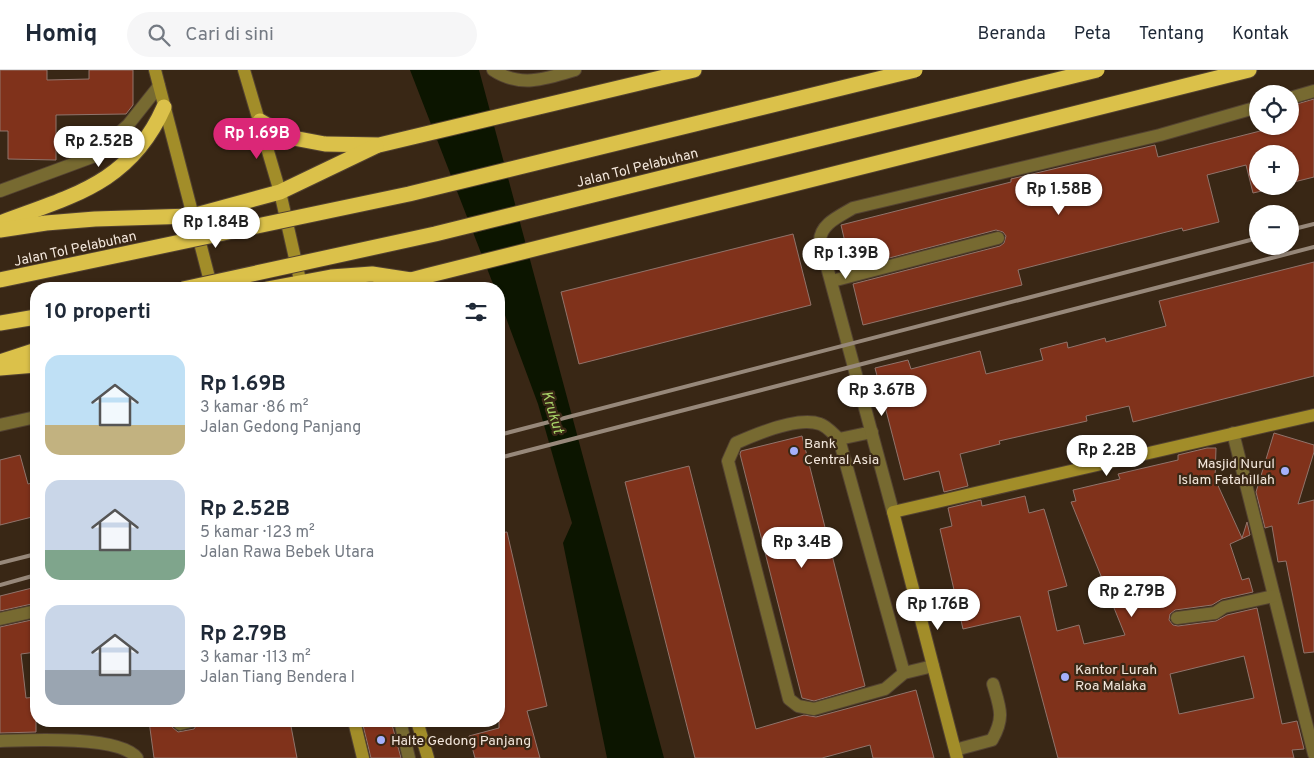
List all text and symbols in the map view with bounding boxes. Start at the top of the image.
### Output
search box [127,12,477,57]
text: Homiq [25,20,97,50]
icon: search [145,21,173,49]
text: Cari di sini [185,23,274,47]
text: Beranda [977,23,1046,46]
text: Peta [1074,23,1111,46]
text: Tentang [1139,23,1204,46]
text: Kontak [1232,23,1289,46]
map controls [1249,85,1299,255]
button: locate [1249,85,1299,135]
pin: Rp 1.69B [205,118,309,160]
text: Rp 1.69B [224,124,290,144]
pin: Rp 2.52B [47,126,151,168]
text: Rp 2.52B [65,132,133,152]
street label: Jalan Tol Pelabuhan [575,145,700,192]
button: + [1249,145,1299,195]
pin: Rp 1.58B [1007,174,1111,216]
text: Rp 1.58B [1026,180,1092,200]
button: − [1249,205,1299,255]
pin: Rp 1.84B [164,206,268,249]
text: Rp 1.84B [183,213,249,233]
street label: Jalan Tol Pelabuhan [12,228,138,271]
pin: Rp 1.39B [794,238,898,280]
text: Rp 1.39B [813,244,879,264]
icon: filters [462,298,490,326]
text: 10 properti [45,299,151,326]
text: Rp 1.69B [200,371,286,398]
pin: Rp 3.67B [830,374,934,417]
icon: home [85,375,145,435]
text: Rp 3.67B [849,381,915,401]
water label: Krukut [536,389,567,437]
text: 3 kamar · 86 m² [200,398,309,418]
text: Jalan Gedong Panjang [200,418,361,438]
pin: Rp 2.2B [1061,434,1153,477]
place label: Bank Central Asia [804,436,879,469]
text: Rp 2.2B [1078,441,1136,461]
marker: Bank Central Asia [788,445,800,457]
place label: Masjid Nurul Islam Fatahillah [1178,456,1275,489]
marker: Masjid Nurul Islam Fatahillah [1279,465,1291,477]
text: Rp 2.52B [200,496,290,523]
icon: home [85,500,145,560]
text: 5 kamar · 123 m² [200,523,315,543]
pin: Rp 3.4B [756,526,848,569]
text: Rp 3.4B [773,533,831,553]
text: Jalan Rawa Bebek Utara [200,543,374,563]
pin: Rp 2.79B [1080,576,1184,618]
text: Rp 2.79B [1099,582,1165,602]
pin: Rp 1.76B [886,588,990,631]
text: Rp 1.76B [907,595,969,615]
text: Rp 2.79B [200,621,287,648]
icon: home [85,625,145,685]
text: 3 kamar · 113 m² [200,648,311,668]
place label: Kantor Lurah Roa Malaka [1075,662,1157,695]
text: Jalan Tiang Bendera I [200,668,355,688]
marker: Kantor Lurah Roa Malaka [1059,671,1071,683]
place label: Halte Gedong Panjang [391,733,531,750]
marker: Halte Gedong Panjang [375,734,387,746]

